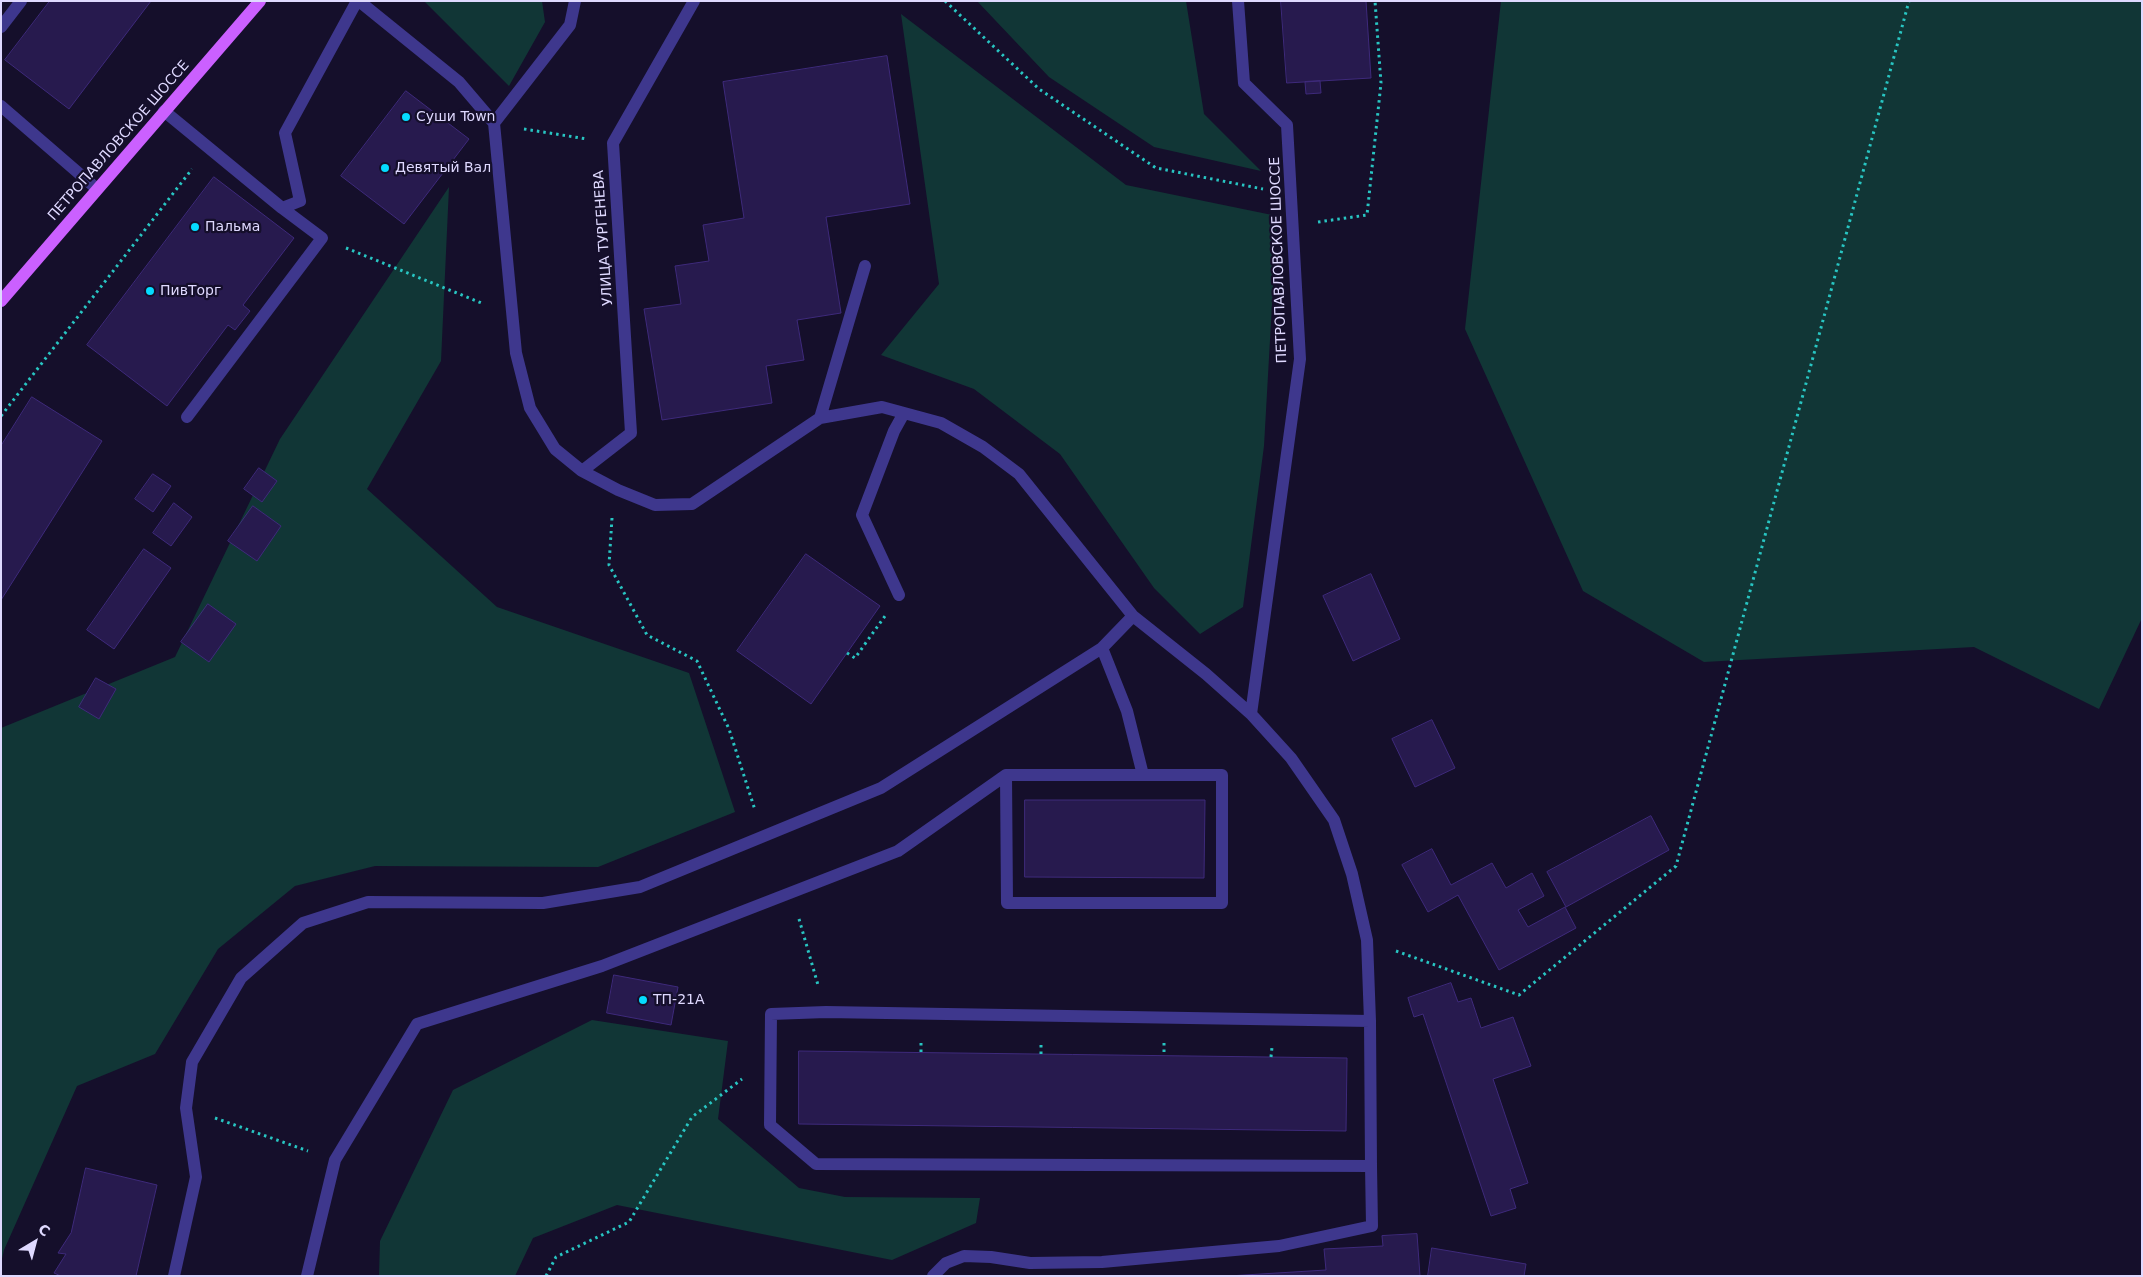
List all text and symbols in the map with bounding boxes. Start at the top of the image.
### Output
street label: ПЕТРОПАВЛОВСКОЕ ШОССЕ [45,58,193,224]
place label: Суши Town [416,109,495,125]
marker: Суши Town [400,111,412,123]
street label: ПЕТРОПАВЛОВСКОЕ ШОССЕ [1267,156,1291,364]
place label: Девятый Вал [395,160,491,176]
marker: Девятый Вал [379,162,391,174]
street label: УЛИЦА ТУРГЕНЕВА [591,170,617,306]
place label: Пальма [205,219,260,235]
marker: Пальма [189,221,201,233]
place label: ПивТорг [160,283,221,299]
marker: ПивТорг [144,285,156,297]
place label: ТП-21А [653,992,705,1008]
marker: ТП-21А [637,994,649,1006]
north arrow [10,1217,60,1267]
text: С [35,1221,53,1240]

